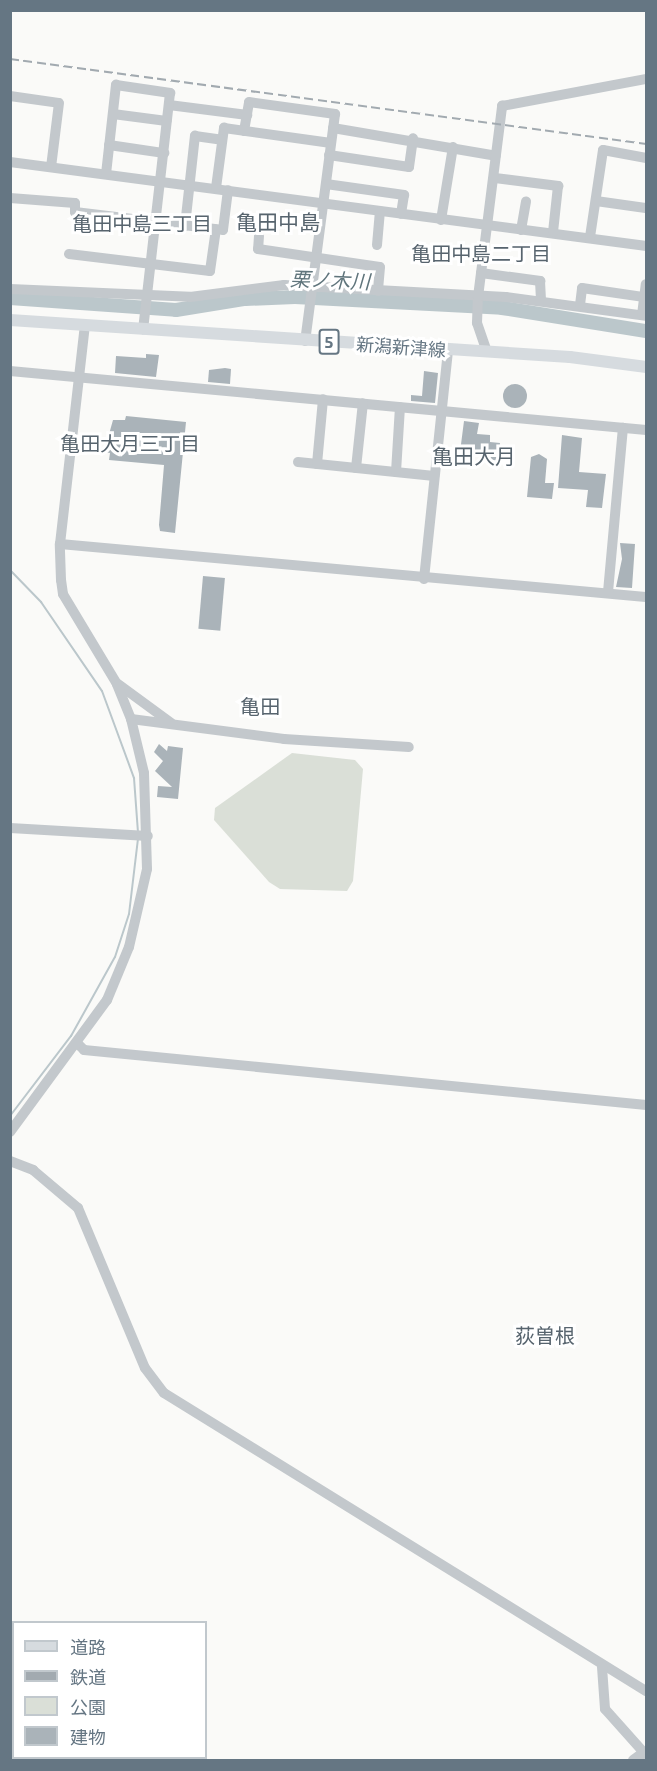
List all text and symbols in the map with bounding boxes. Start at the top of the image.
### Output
district label: 亀田中島 [236,209,320,235]
district label: 亀田中島三丁目 [72,211,212,235]
district label: 亀田中島二丁目 [411,241,551,265]
water label: 栗ノ木川 [290,267,370,293]
road number: 5 [318,329,340,355]
street label: 新潟新津線 [355,333,447,361]
district label: 亀田大月三丁目 [60,431,200,455]
district label: 亀田大月 [432,443,516,469]
district label: 亀田 [240,694,280,718]
district label: 荻曽根 [515,1323,575,1347]
legend [12,1621,207,1759]
text: 道路 [70,1636,106,1658]
text: 鉄道 [70,1666,106,1688]
text: 公園 [70,1696,106,1718]
text: 建物 [70,1726,106,1748]

